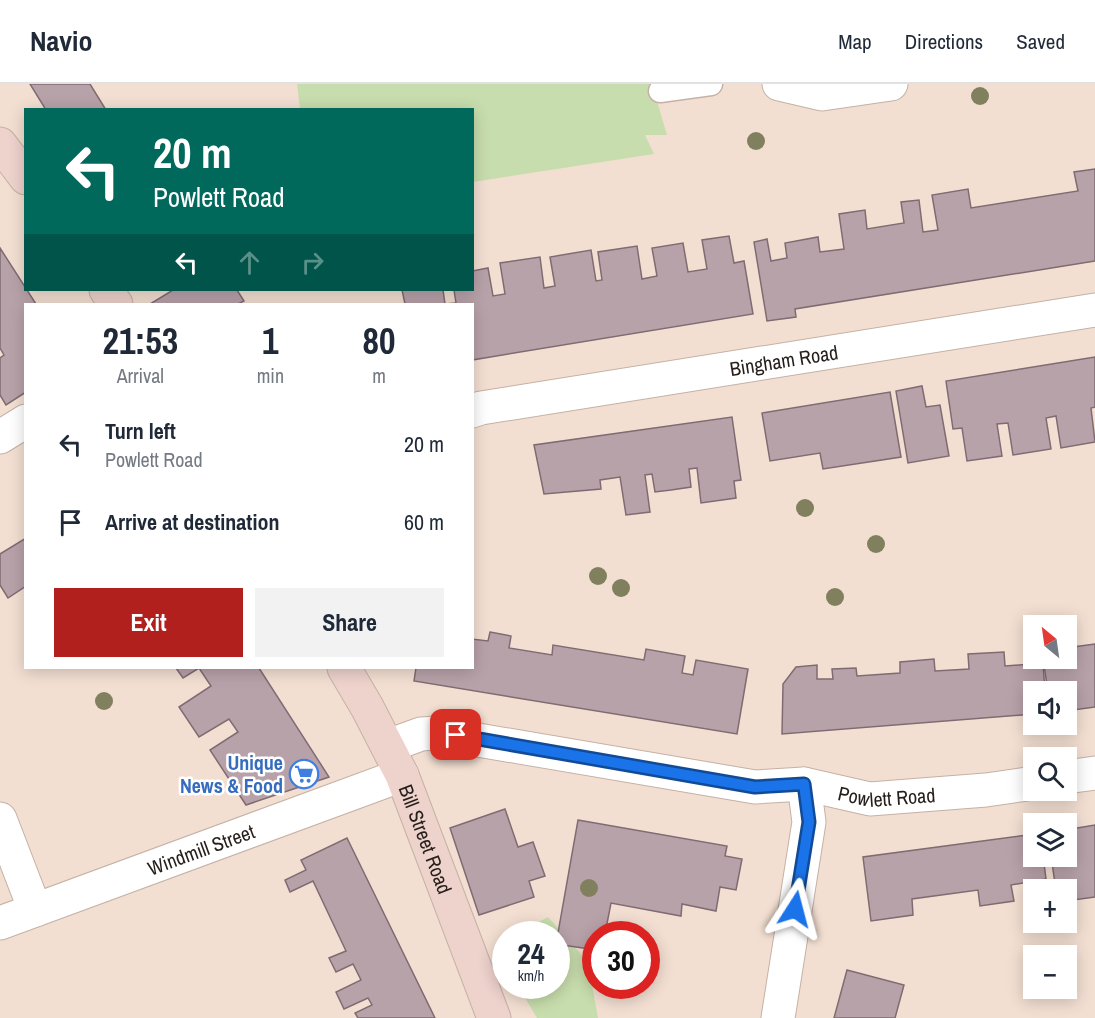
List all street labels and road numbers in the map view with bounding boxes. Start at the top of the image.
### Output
street label: Bingham Road [728,338,840,382]
street label: Powlett Road [836,779,936,812]
street label: Bill Street Road [393,780,459,897]
street label: Windmill Street [144,817,259,881]

